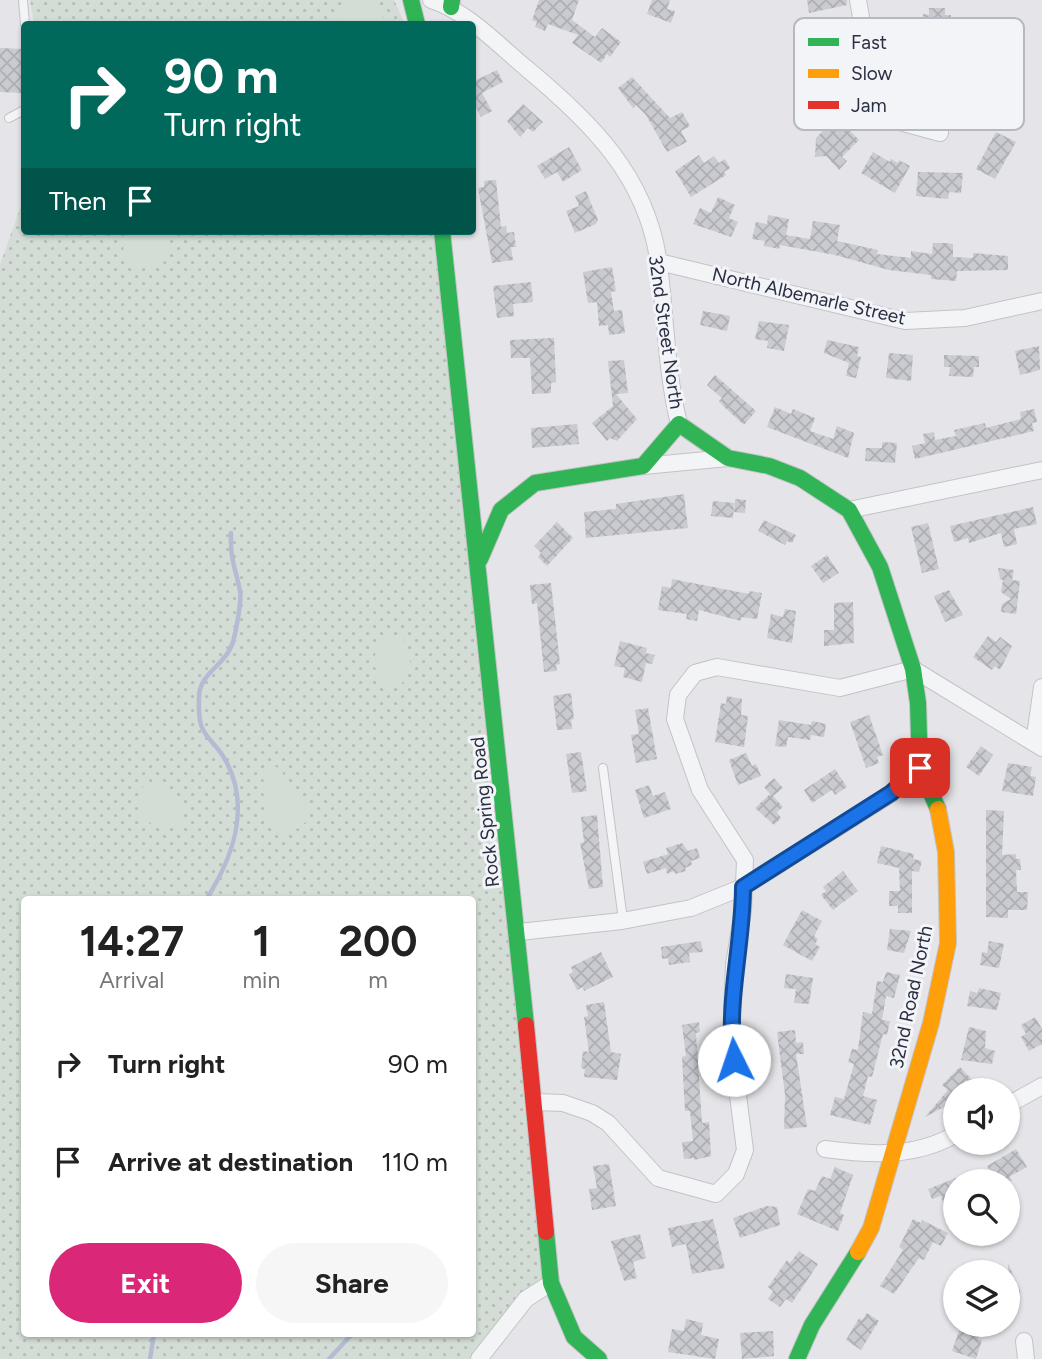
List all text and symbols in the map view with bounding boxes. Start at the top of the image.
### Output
legend [794,18,1024,130]
text: Fast [851,31,887,54]
text: 90 m [164,46,279,105]
icon: right [49,49,140,140]
text: Slow [851,62,893,85]
text: Jam [851,94,887,117]
text: Turn right [164,106,302,144]
icon: arrive [121,182,159,220]
text: Then [49,185,107,217]
street label: 32nd Street North [644,254,688,410]
street label: North Albemarle Street [710,263,908,329]
street label: Rock Spring Road [466,736,504,888]
pin [890,738,950,798]
icon: arrive [901,749,939,787]
text: 14:27 [79,916,184,967]
text: 1 [253,916,270,967]
text: 200 [339,916,418,967]
street label: 32nd Road North [885,923,937,1071]
text: Arrival [99,966,164,994]
text: min [243,966,280,994]
text: m [368,966,388,994]
position arrow [697,1023,771,1097]
icon: right [49,1045,87,1083]
text: Turn right [108,1048,225,1080]
text: 90 m [388,1048,448,1080]
map controls [943,1078,1020,1337]
button: sound [943,1078,1020,1155]
icon: arrive [49,1143,87,1181]
text: Arrive at destination [108,1146,353,1178]
text: 110 m [381,1146,448,1178]
button: search [943,1169,1020,1246]
button: Exit [49,1243,242,1323]
button: Share [256,1243,448,1323]
button: layers [943,1260,1020,1337]

